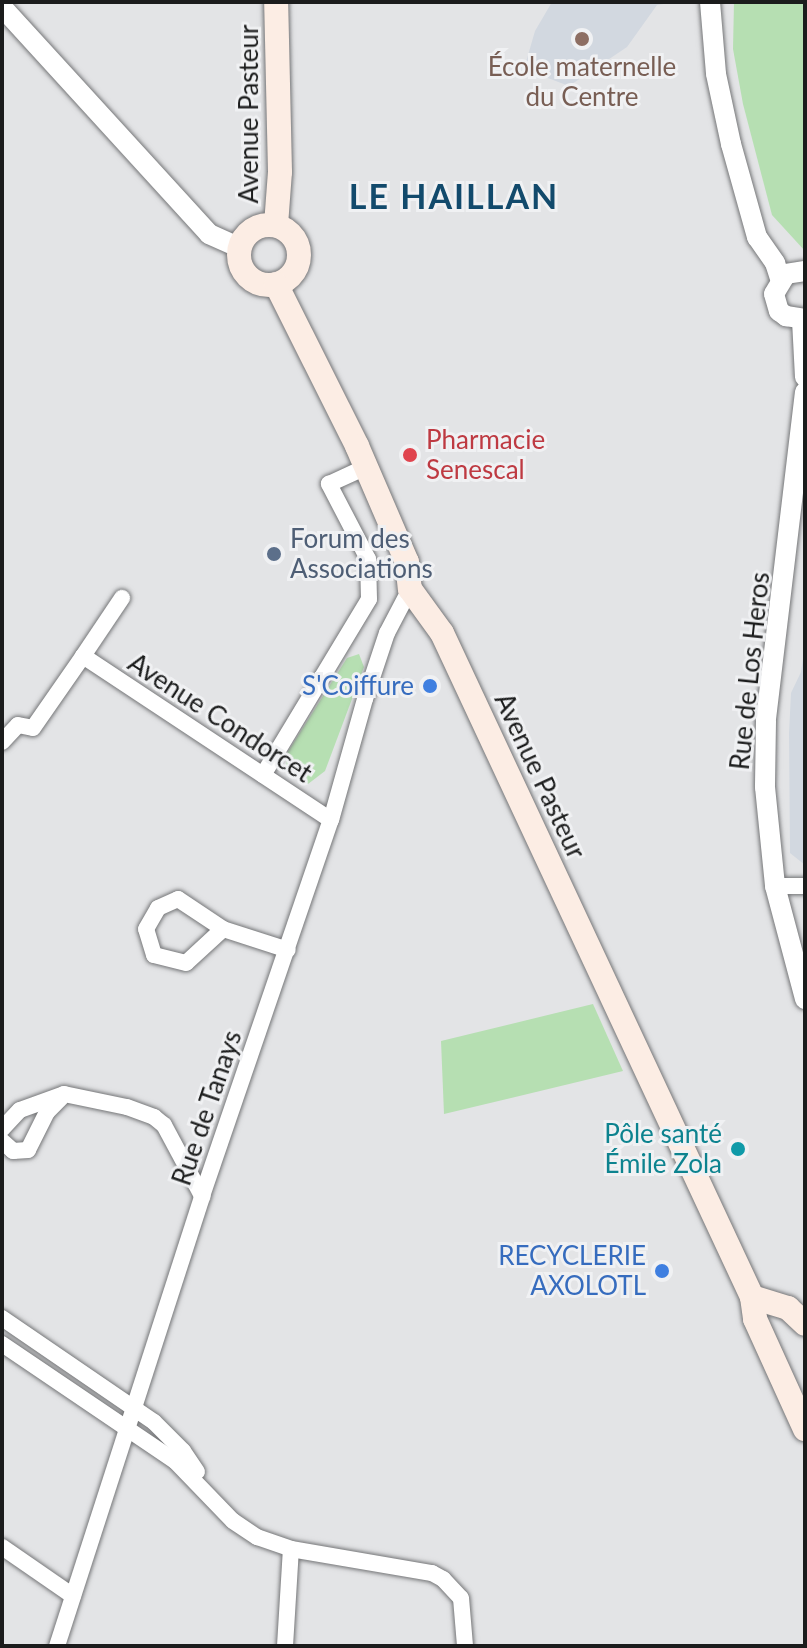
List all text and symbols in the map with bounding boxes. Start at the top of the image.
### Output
street label: Avenue Pasteur [233,24,265,204]
marker: École maternelle du Centre [573,30,591,48]
place label: École maternelle du Centre [488,51,676,112]
district label: LE HAILLAN [349,176,559,216]
place label: Pharmacie Senescal [426,424,545,486]
marker: Pharmacie Senescal [401,446,419,464]
place label: Forum des Associations [290,523,433,584]
marker: Forum des Associations [265,545,283,563]
street label: Rue de Los Heros [724,571,776,771]
street label: Avenue Condorcet [122,647,318,789]
place label: S'Coiffure [302,670,414,702]
marker: S'Coiffure [421,677,439,695]
street label: Avenue Pasteur [488,688,592,864]
street label: Rue de Tanays [166,1026,248,1190]
place label: Pôle santé Émile Zola [604,1118,722,1180]
marker: Pôle santé Émile Zola [729,1140,747,1158]
place label: RECYCLERIE AXOLOTL [498,1240,646,1302]
marker: RECYCLERIE AXOLOTL [653,1262,671,1280]

